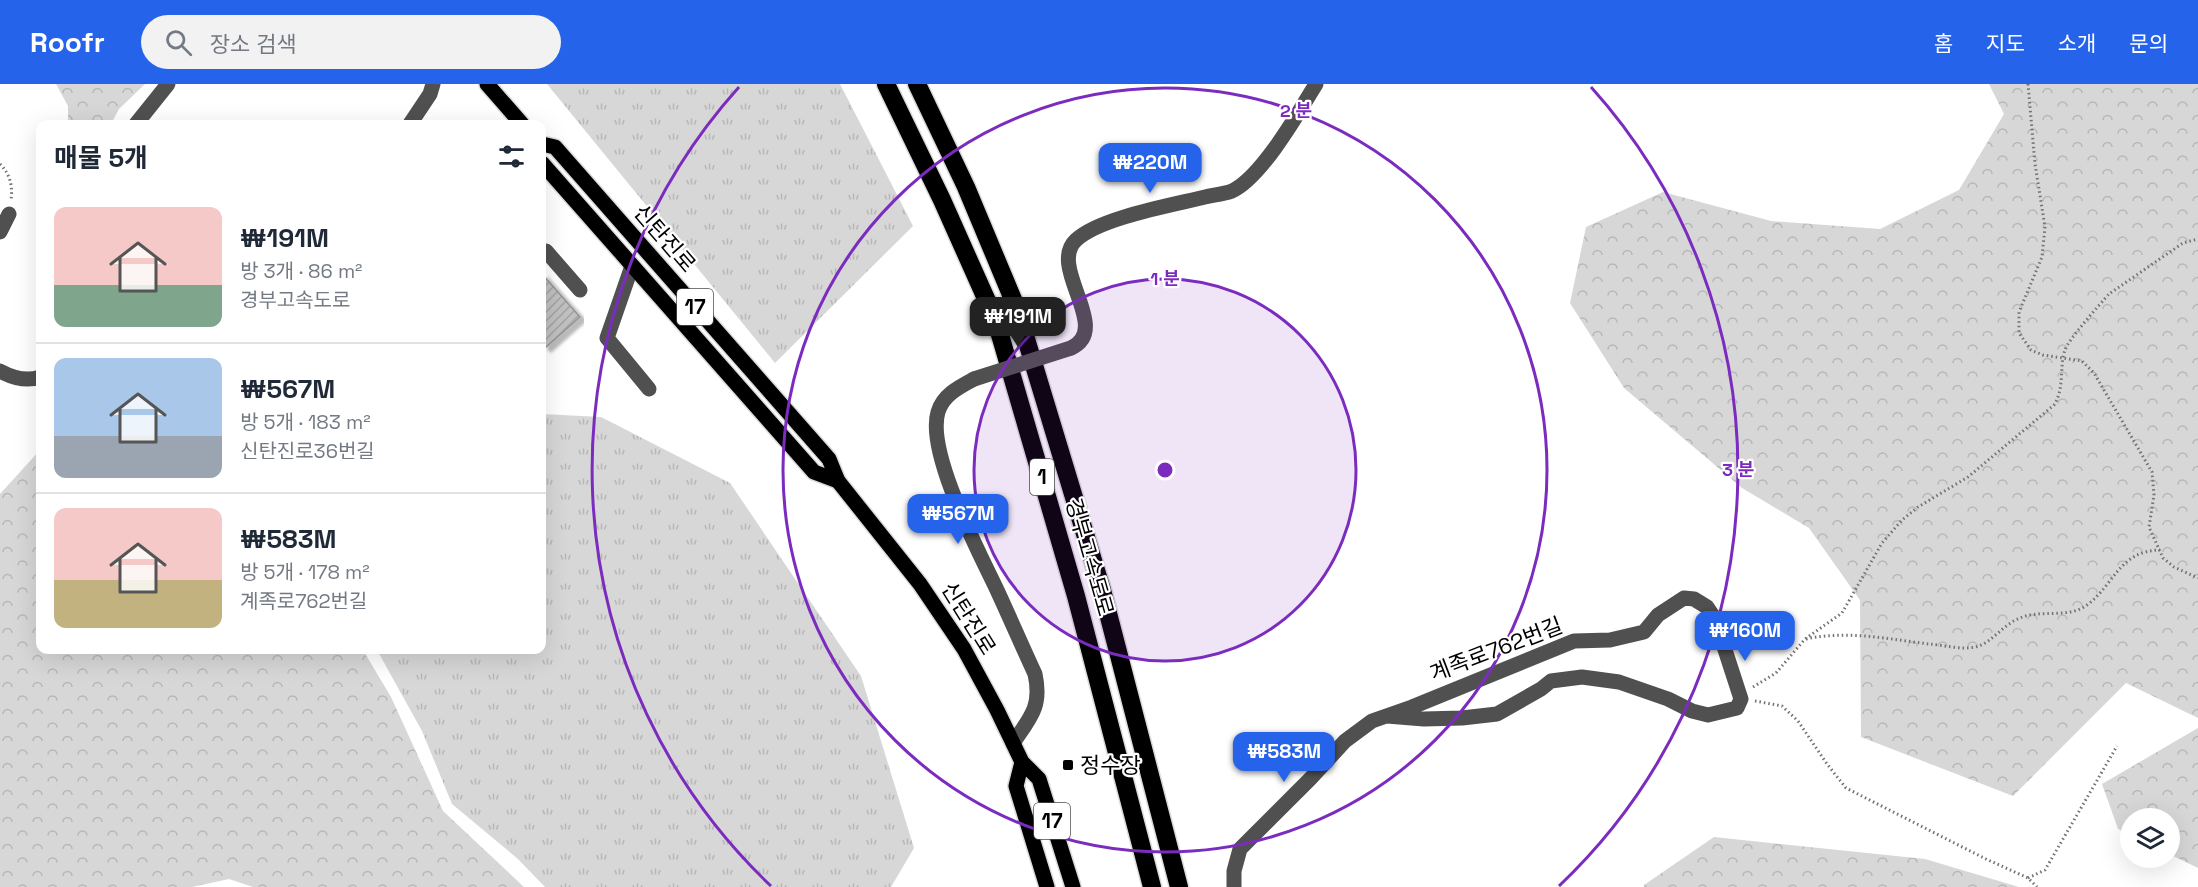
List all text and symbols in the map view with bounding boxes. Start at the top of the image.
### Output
search box [141,15,561,69]
text: Roofr [30,24,105,60]
icon: search [162,26,195,59]
text: 장소 검색 [210,30,296,58]
text: 홈 [1934,30,1953,57]
text: 지도 [1986,30,2025,57]
text: 소개 [2058,30,2096,57]
text: 문의 [2129,30,2168,57]
text: 2 분 [1280,99,1312,122]
icon: filters [495,140,528,173]
text: 매물 5개 [54,141,148,175]
pin: ₩220M [1108,143,1192,194]
text: ₩220M [1113,149,1187,175]
street label: 신탄진로 [628,198,702,278]
text: ₩191M [240,221,329,255]
icon: home [102,231,174,303]
text: 방 3개 · 86 m² [240,258,362,284]
text: 1 분 [1150,267,1180,290]
text: 경부고속도로 [240,287,350,313]
road number: 17 [677,289,713,325]
pin: ₩191M [976,297,1060,348]
text: ₩191M [984,303,1052,329]
text: ₩567M [240,372,335,406]
icon: home [102,382,174,454]
text: 방 5개 · 183 m² [240,409,371,435]
text: 신탄진로36번길 [240,438,375,464]
text: 3 분 [1722,458,1754,481]
road number: 1 [1030,459,1054,495]
centre of rings [1155,460,1175,480]
pin: ₩567M [916,494,1000,545]
street label: 경부고속도로 [1060,495,1120,619]
text: ₩567M [921,500,995,526]
text: ₩583M [240,522,336,556]
icon: home [102,532,174,604]
text: 방 5개 · 178 m² [240,559,370,585]
street label: 신탄진로 [936,576,1002,660]
text: 계족로762번길 [240,588,367,614]
street label: 계족로762번길 [1426,611,1566,687]
pin: ₩160M [1703,611,1787,662]
text: ₩160M [1709,617,1781,643]
pin: ₩583M [1242,732,1326,783]
text: ₩583M [1247,738,1321,764]
place label: 정수장 [1080,751,1141,779]
marker: 정수장 [1061,758,1075,772]
road number: 17 [1034,803,1070,839]
map controls [2120,808,2180,868]
button: layers [2120,808,2180,868]

